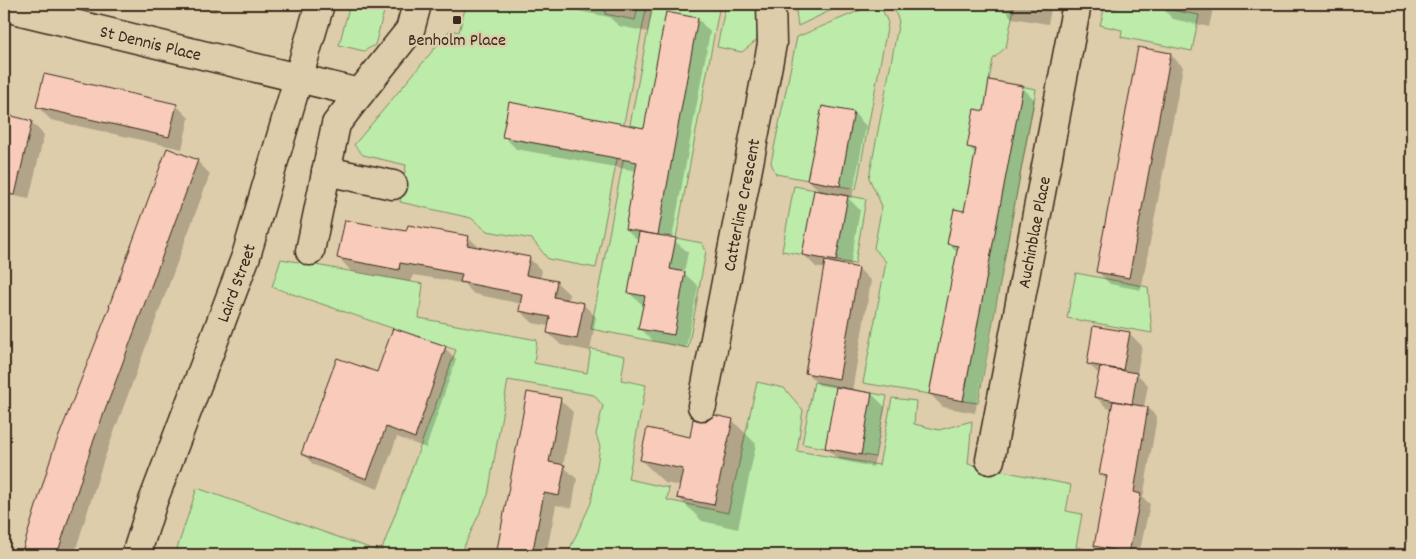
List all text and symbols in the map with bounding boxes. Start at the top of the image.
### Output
marker: Benholm Place [451,14,463,26]
street label: St Dennis Place [97,21,204,69]
place label: Benholm Place [408,29,506,54]
street label: Catterline Crescent [718,136,768,274]
street label: Auchinblae Place [1013,174,1059,291]
street label: Laird Street [212,241,264,327]

